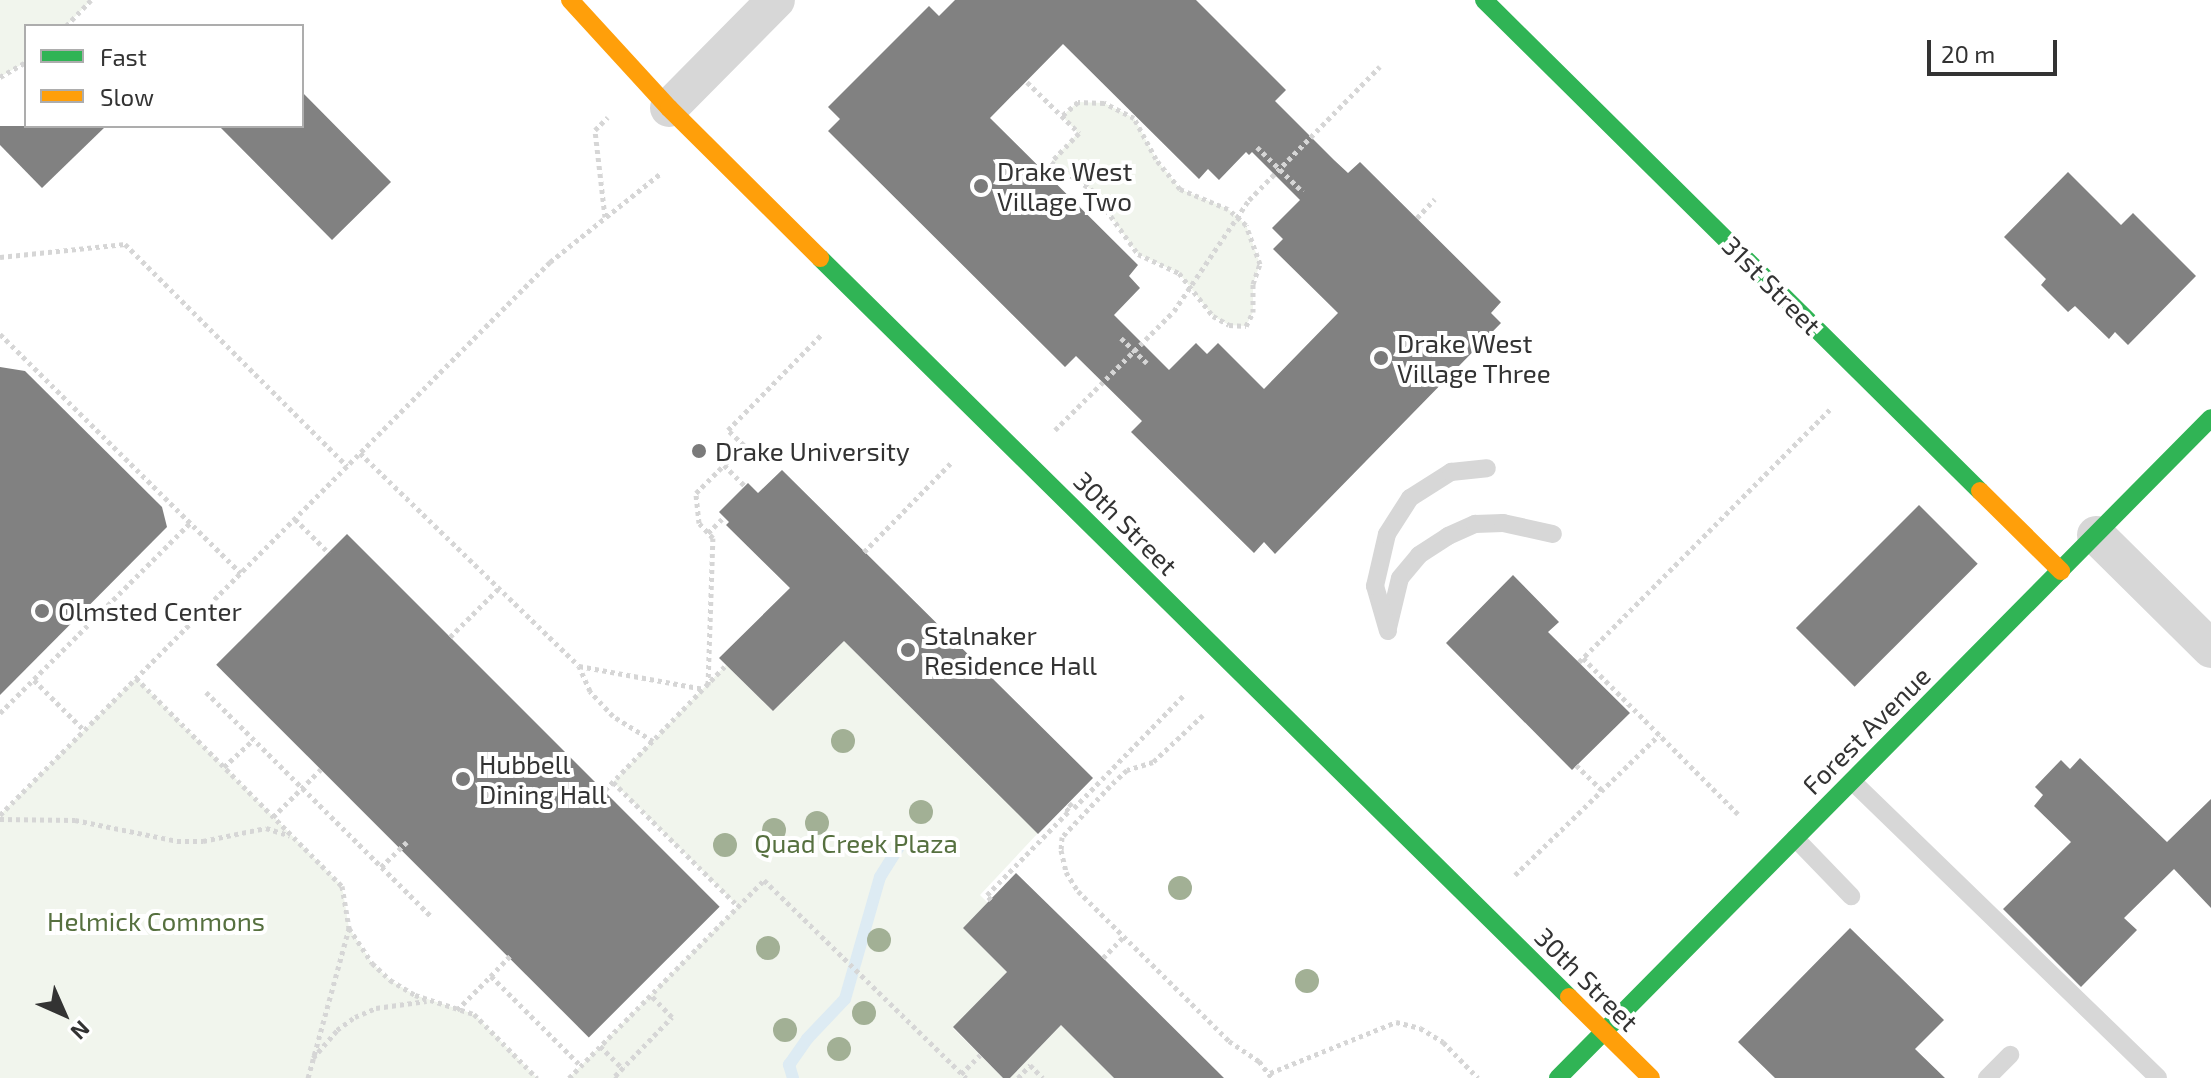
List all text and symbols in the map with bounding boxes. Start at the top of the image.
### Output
legend [24,24,304,128]
scale bar [1931,24,2061,74]
text: 20 m [1941,39,1995,68]
text: Fast [100,42,147,71]
text: Slow [100,82,154,111]
place label: Drake West Village Two [997,155,1133,216]
marker: Drake West Village Two [972,177,990,195]
street label: 31st Street [1716,229,1828,341]
place label: Drake West Village Three [1397,327,1551,388]
marker: Drake West Village Three [1372,349,1390,367]
place label: Drake University [715,435,910,467]
marker: Drake University [690,442,708,460]
street label: 30th Street [1068,465,1184,581]
place label: Olmsted Center [58,595,242,627]
marker: Olmsted Center [33,602,51,620]
place label: Stalnaker Residence Hall [924,619,1097,680]
marker: Stalnaker Residence Hall [899,641,917,659]
street label: Forest Avenue [1795,659,1937,801]
place label: Hubbell Dining Hall [479,748,607,810]
marker: Hubbell Dining Hall [454,770,472,788]
park label: Quad Creek Plaza [754,827,958,859]
park label: Helmick Commons [47,905,265,937]
street label: 30th Street [1529,921,1645,1037]
north arrow [24,974,104,1054]
text: N [66,1016,96,1046]

